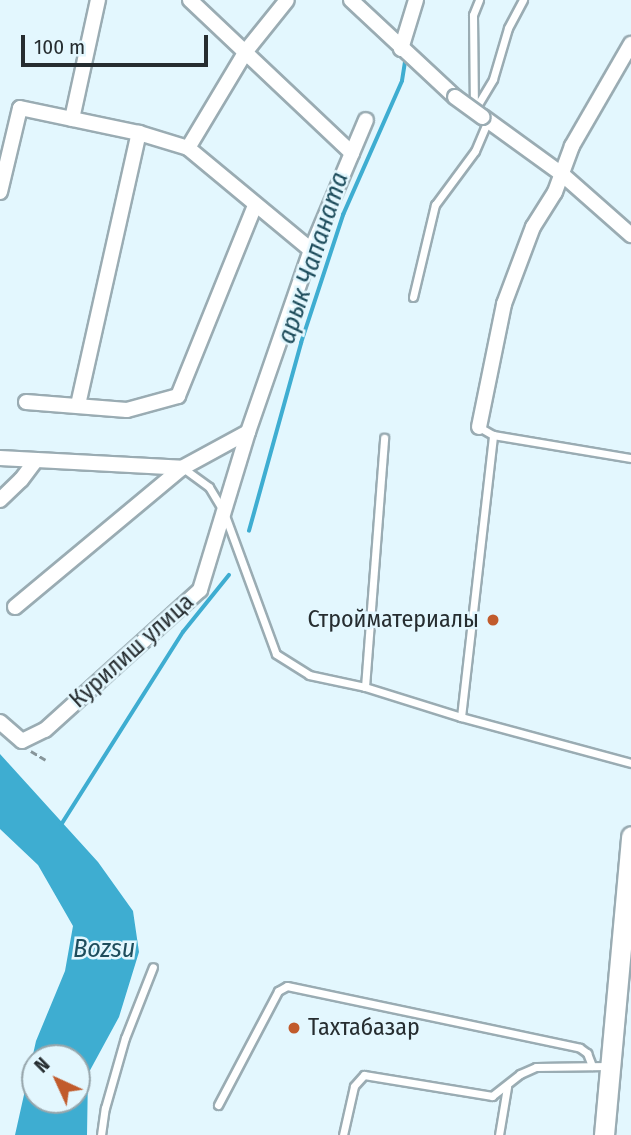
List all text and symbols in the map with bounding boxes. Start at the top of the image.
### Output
scale bar [24,21,212,65]
text: 100 m [34,34,85,60]
water label: арык Чапаната [271,168,355,348]
street label: Курилиш улица [64,588,200,714]
place label: Стройматериалы [307,606,479,634]
marker: Стройматериалы [485,612,501,628]
water label: Bozsu [73,933,135,965]
place label: Тахтабазар [308,1014,420,1042]
marker: Тахтабазар [286,1020,302,1036]
north arrow [21,1044,91,1114]
text: N [30,1053,54,1077]

